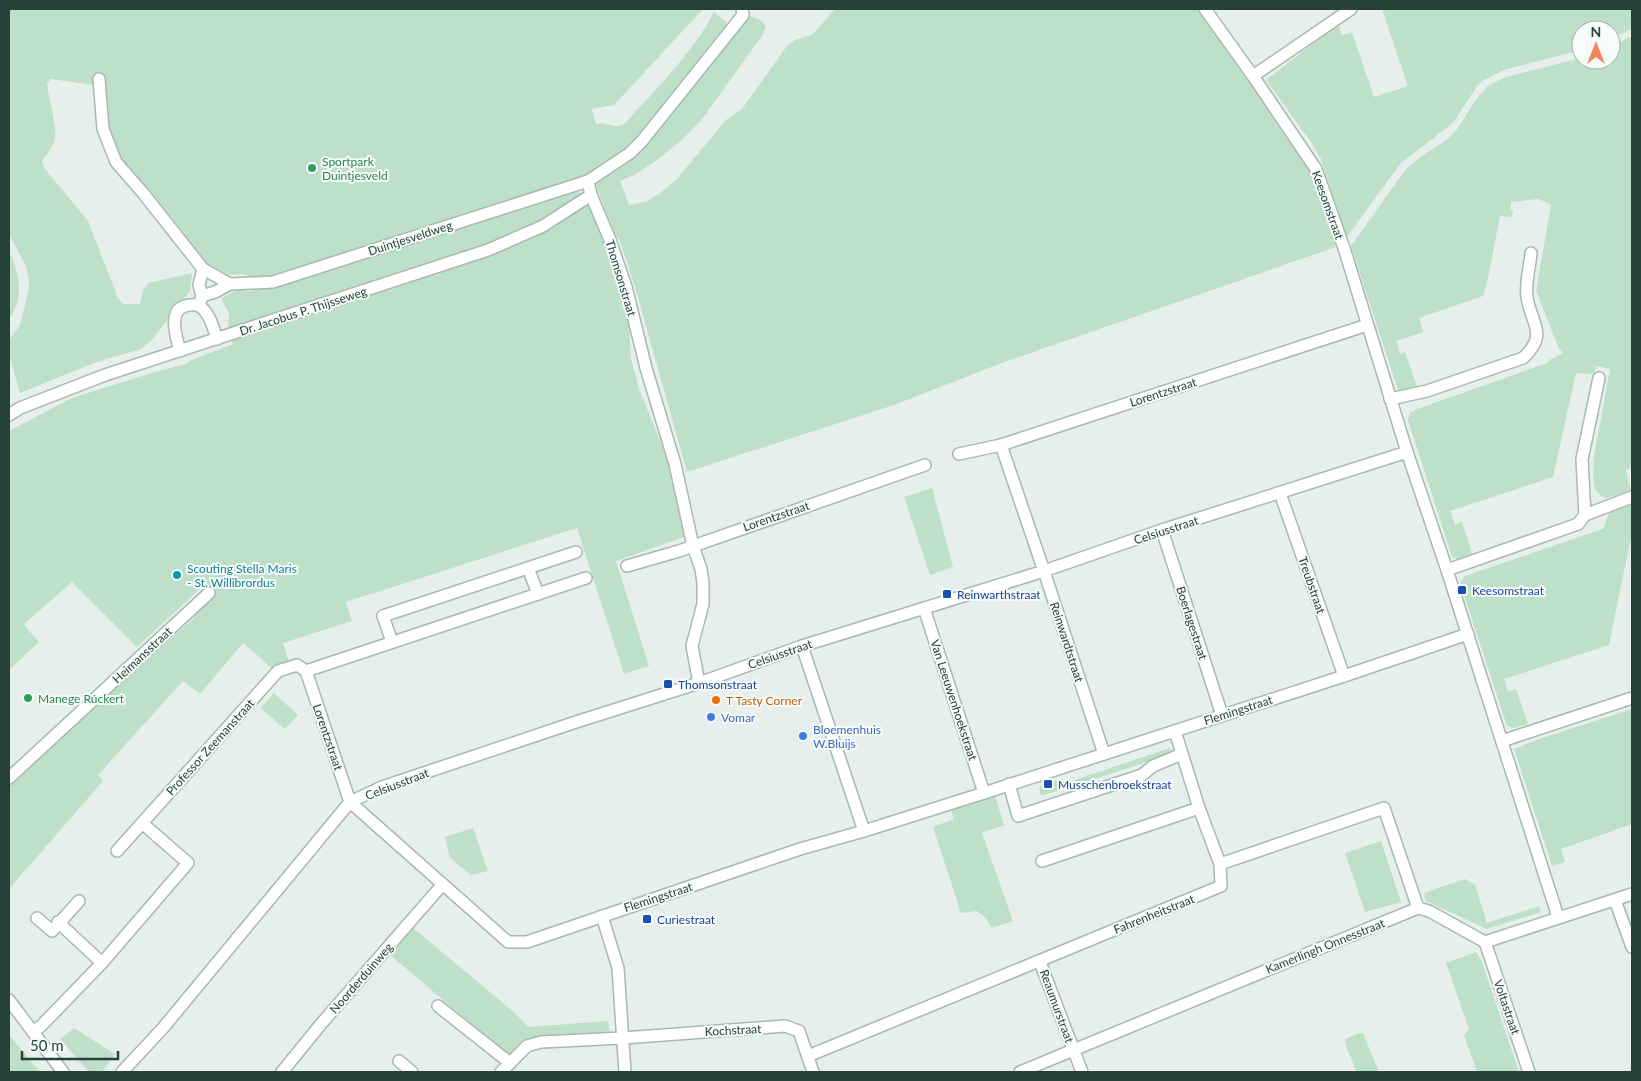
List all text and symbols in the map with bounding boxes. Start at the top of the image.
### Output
north arrow [1571,20,1621,70]
text: N [1591,23,1601,40]
place label: Sportpark Duintjesveld [322,154,388,183]
marker: Sportpark Duintjesveld [306,162,318,174]
street label: Keesomstraat [1309,169,1348,242]
street label: Duintjesveldweg [366,217,454,259]
street label: Thomsonstraat [602,238,640,319]
street label: Dr. Jacobus P. Thijsseweg [237,283,369,339]
street label: Lorentzstraat [1128,374,1199,410]
street label: Lorentzstraat [741,497,812,534]
street label: Celsiusstraat [1132,512,1201,547]
street label: Treubstraat [1295,554,1329,616]
place label: Scouting Stella Maris - St. Willibrordus [187,561,297,590]
marker: Scouting Stella Maris - St. Willibrordus [171,569,183,581]
place label: Keesomstraat [1472,583,1545,598]
street label: Boerlagestraat [1173,584,1211,662]
marker: Keesomstraat [1456,584,1468,596]
place label: Reinwarthstraat [957,587,1041,602]
marker: Reinwarthstraat [941,588,953,600]
street label: Reinwardtstraat [1047,600,1087,685]
street label: Heimansstraat [109,623,175,686]
street label: Celsiusstraat [746,636,815,672]
street label: Van Leeuwenhoekstraat [927,638,981,763]
place label: Thomsonstraat [678,677,758,692]
marker: Thomsonstraat [662,678,674,690]
place label: Manege Rúckert [38,691,125,706]
marker: Manege Rúckert [22,692,34,704]
street label: Flemingstraat [1202,692,1275,728]
place label: T Tasty Corner [726,693,803,708]
marker: T Tasty Corner [710,694,722,706]
street label: Professor Zeemanstraat [163,695,258,798]
street label: Lorentzstraat [310,702,347,773]
place label: Vomar [721,710,756,725]
marker: Vomar [705,711,717,723]
place label: Bloemenhuis W.Bluijs [813,722,881,751]
marker: Bloemenhuis W.Bluijs [797,730,809,742]
street label: Celsiusstraat [363,765,432,803]
place label: Musschenbroekstraat [1058,777,1172,792]
marker: Musschenbroekstraat [1042,778,1054,790]
street label: Flemingstraat [622,879,695,915]
street label: Fahrenheitstraat [1111,891,1197,937]
place label: Curiestraat [657,912,716,927]
marker: Curiestraat [641,913,653,925]
street label: Kamerlingh Onnesstraat [1263,915,1387,977]
street label: Noorderduinweg [326,940,396,1016]
street label: Reaumurstraat [1037,967,1077,1045]
street label: Voltastraat [1491,978,1524,1037]
street label: Kochstraat [704,1021,762,1039]
scale bar [22,1028,119,1060]
text: 50 m [30,1036,64,1054]

